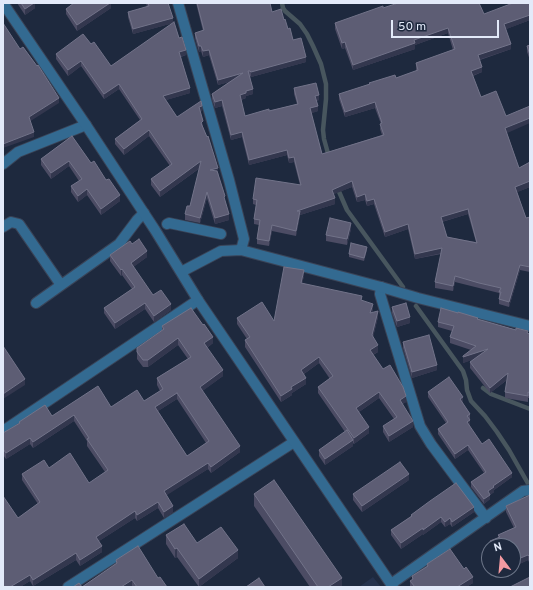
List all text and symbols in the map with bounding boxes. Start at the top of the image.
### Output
scale bar [393,12,501,38]
text: 50 m [398,19,426,35]
north arrow [481,538,521,578]
text: N [492,540,504,555]

